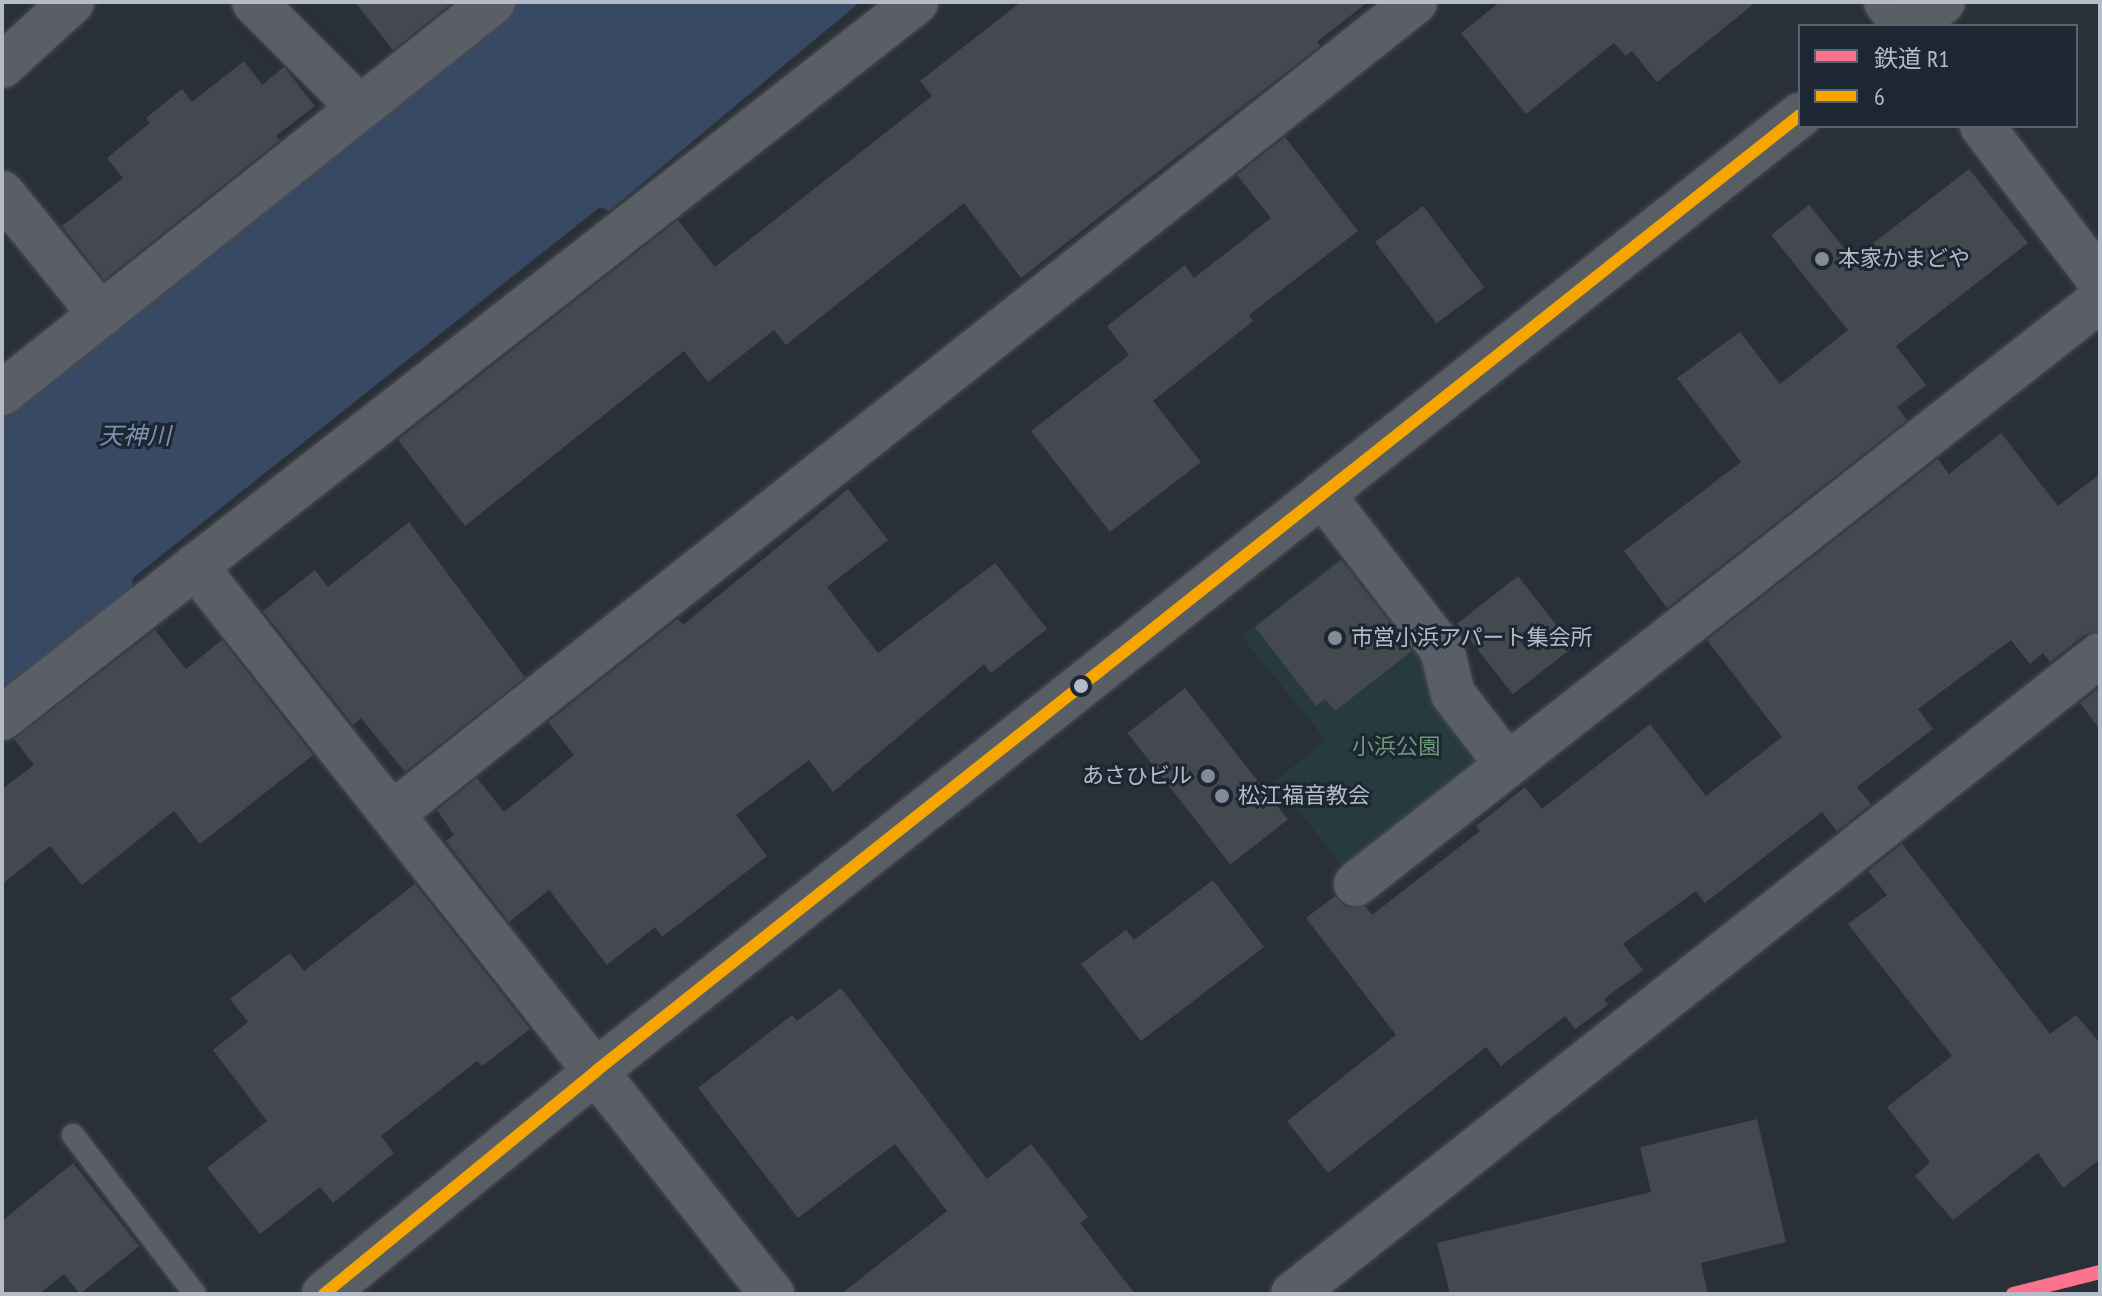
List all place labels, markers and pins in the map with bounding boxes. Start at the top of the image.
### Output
place label: 本家かまどや [1838,246,1970,272]
marker: 本家かまどや [1813,250,1831,268]
place label: 市営小浜アパート集会所 [1351,625,1593,651]
marker: 市営小浜アパート集会所 [1326,629,1344,647]
unlabelled marker [1073,678,1089,694]
place label: あさひビル [1082,763,1192,789]
marker: あさひビル [1199,767,1217,785]
place label: 松江福音教会 [1238,783,1370,809]
marker: 松江福音教会 [1213,787,1231,805]

